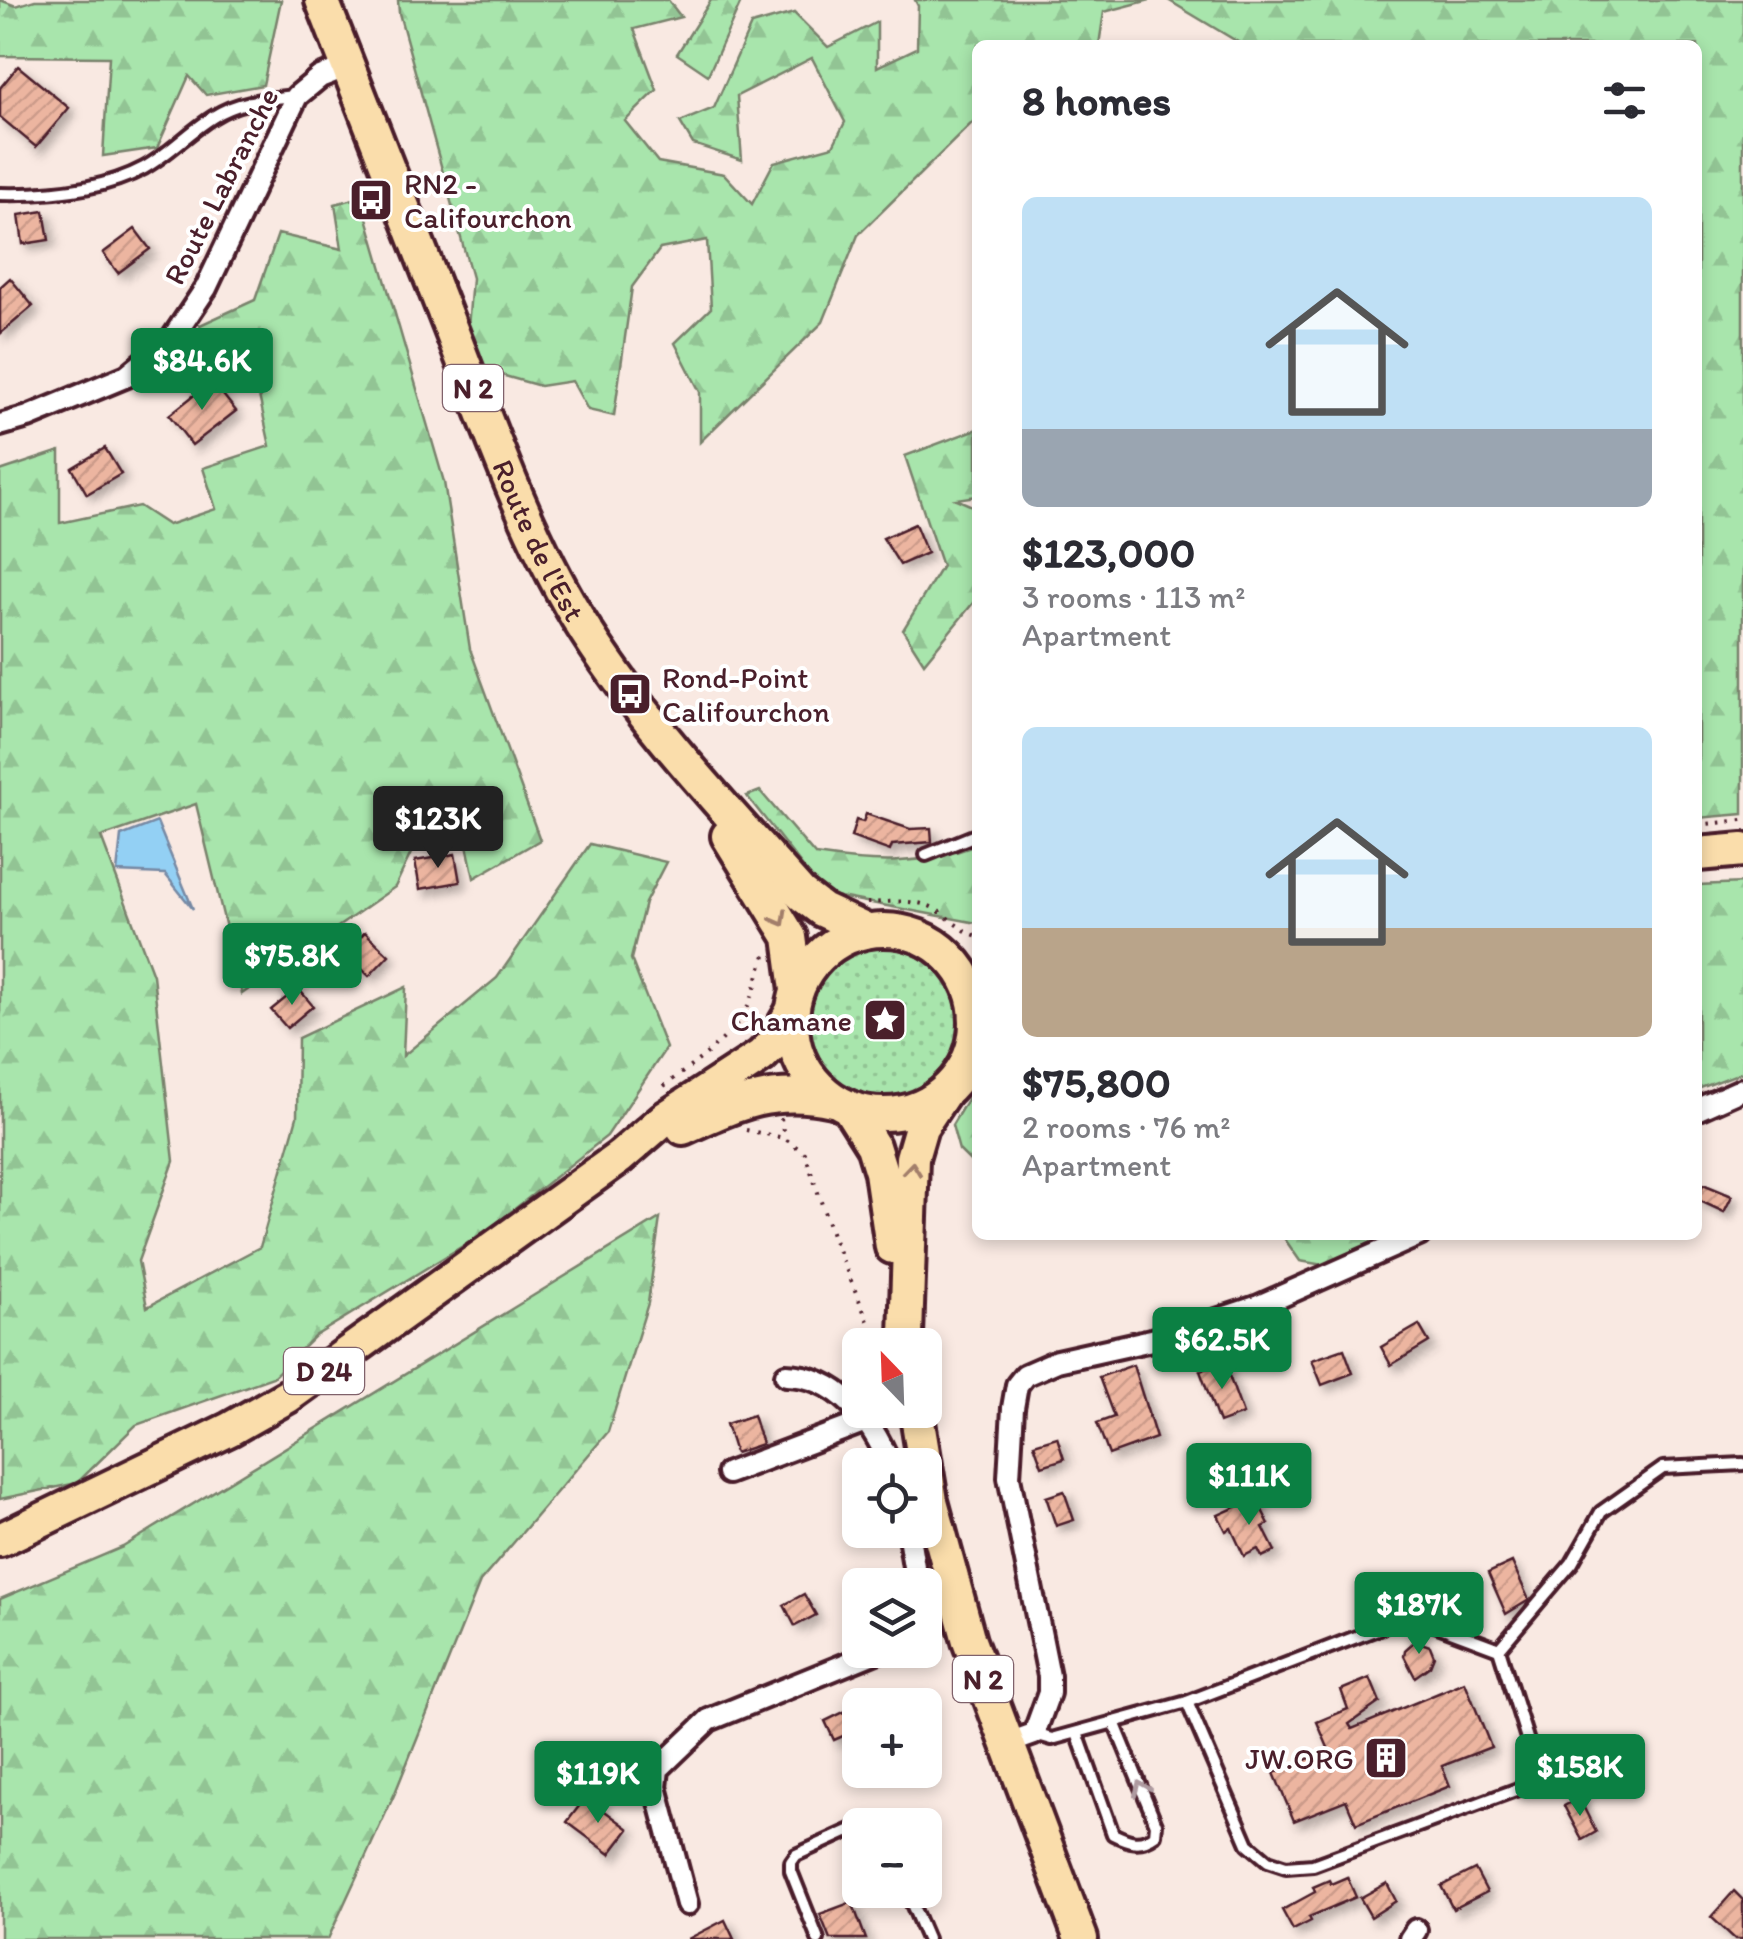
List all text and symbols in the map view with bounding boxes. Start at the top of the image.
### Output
icon: filters [1597,73,1652,128]
text: 8 homes [1022,75,1171,126]
street label: Route Labranche [155,81,287,291]
place label: RN2 - Califourchon [404,165,572,236]
bus stop icon: RN2 - Califourchon [348,177,394,223]
icon: home [1247,262,1427,442]
pin: $84.6K [121,328,283,413]
text: $84.6K [153,341,251,379]
road number: N 2 [443,365,503,411]
street label: Route de l'Est [485,454,594,627]
text: $123,000 [1022,527,1195,578]
text: 3 rooms · 113 m² [1022,578,1245,616]
text: Apartment [1022,616,1171,654]
place label: Rond-Point Califourchon [662,659,830,730]
bus stop icon: Rond-Point Califourchon [607,671,653,717]
pin: $123K [368,786,508,871]
icon: home [1247,792,1427,972]
text: $123K [395,799,481,837]
one-way arrow [767,908,787,926]
pin: $75.8K [211,923,373,1008]
text: $75.8K [245,936,339,974]
place icon: Chamane [862,997,908,1043]
place label: Chamane [731,1002,852,1039]
text: $75,800 [1022,1057,1171,1108]
text: 2 rooms · 76 m² [1022,1108,1231,1146]
text: Apartment [1022,1146,1171,1184]
one-way arrow [901,1160,922,1176]
pin: $62.5K [1141,1307,1303,1392]
text: $62.5K [1174,1320,1270,1358]
north arrow [842,1328,942,1428]
map controls [842,1328,942,1908]
road number: D 24 [284,1348,364,1394]
pin: $111K [1179,1443,1319,1528]
button: locate [842,1448,942,1548]
text: $111K [1208,1456,1290,1494]
button: layers [842,1568,942,1668]
pin: $187K [1349,1572,1489,1657]
text: $187K [1377,1585,1461,1623]
road number: N 2 [953,1656,1013,1702]
button: + [842,1688,942,1788]
pin: $158K [1510,1734,1650,1819]
building icon: JW.ORG [1363,1735,1409,1781]
place label: JW.ORG [1245,1740,1354,1777]
pin: $119K [528,1741,668,1826]
text: $158K [1537,1747,1623,1785]
text: $119K [556,1754,640,1792]
one-way arrow [1133,1781,1153,1798]
button: − [842,1808,942,1908]

